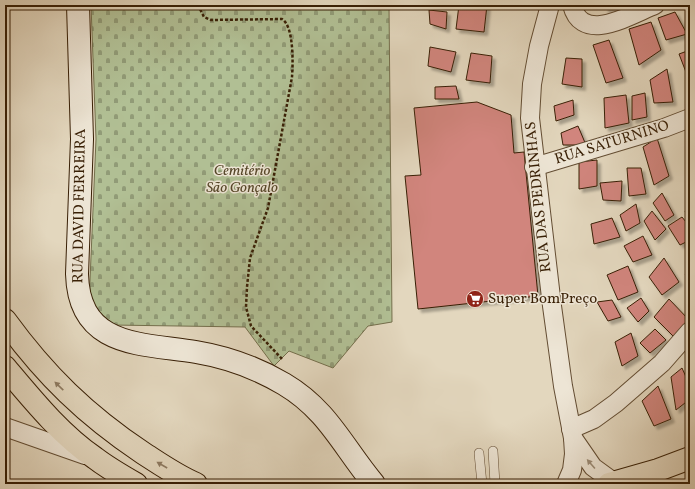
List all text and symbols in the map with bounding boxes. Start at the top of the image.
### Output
street label: RUA SATURNINO [552,116,672,170]
street label: RUA DAS PEDRINHAS [521,121,557,273]
street label: RUA DAVID FERREIRA [68,128,92,284]
park label: Cemitério São Gonçalo [206,161,278,199]
supermarket icon: Super BomPreço [465,289,485,309]
place label: Super BomPreço [488,289,597,310]
one-way arrow [54,381,64,391]
one-way arrow [586,458,595,469]
one-way arrow [156,462,168,469]

